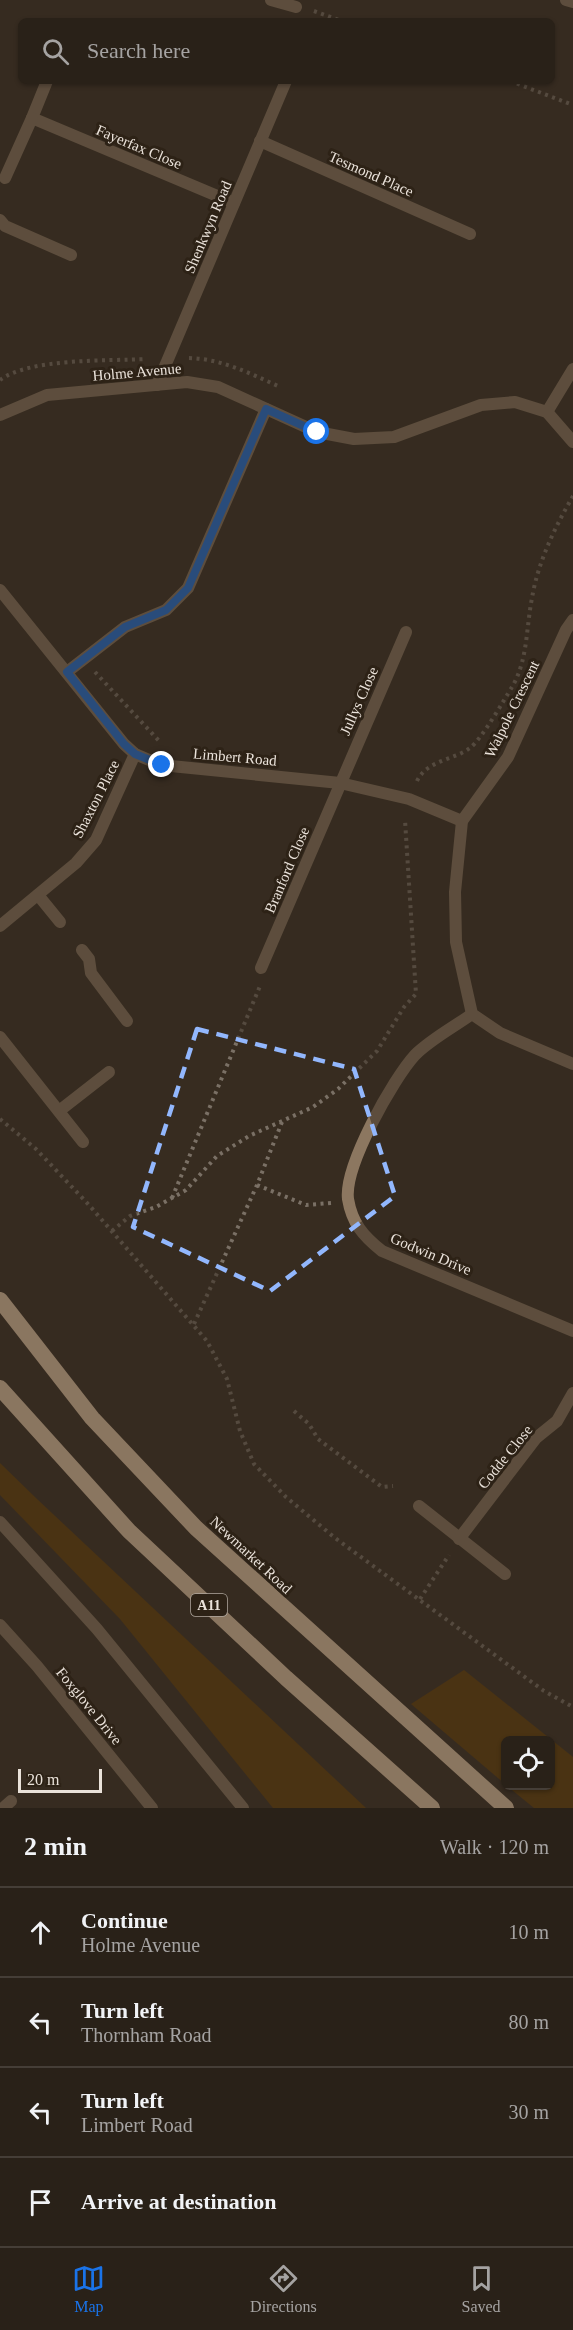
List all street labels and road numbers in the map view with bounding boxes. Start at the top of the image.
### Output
street label: Fayerfax Close [94,122,184,172]
street label: Tesmond Place [326,148,416,200]
street label: Shenkwyn Road [181,178,235,276]
street label: Holme Avenue [92,360,183,384]
street label: Walpole Crescent [482,657,543,760]
street label: Jullys Close [337,664,381,738]
street label: Limbert Road [193,745,278,769]
street label: Shaxton Place [69,757,123,841]
street label: Branford Close [262,824,312,916]
street label: Godwin Drive [388,1230,474,1278]
street label: Codde Close [475,1422,536,1492]
street label: Newmarket Road [207,1513,295,1597]
road number: A11 [191,1594,227,1616]
street label: Foxglove Drive [53,1664,125,1748]

